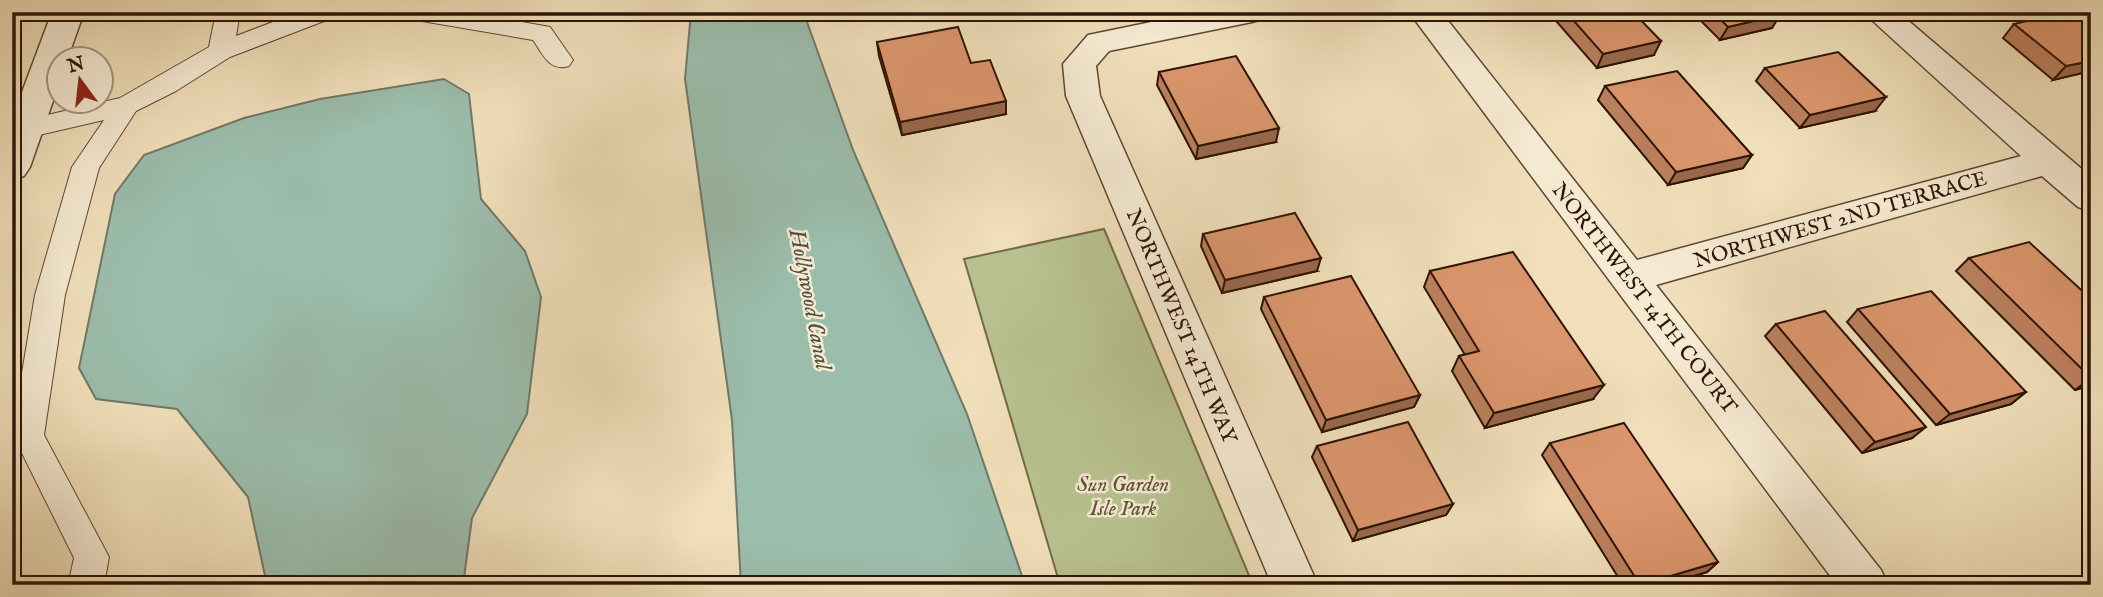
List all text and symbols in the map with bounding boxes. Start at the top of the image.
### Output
north arrow [46,46,116,116]
text: N [64,52,88,79]
street label: NORTHWEST 2ND TERRACE [1691,166,1990,275]
street label: NORTHWEST 14TH COURT [1545,178,1743,420]
street label: NORTHWEST 14TH WAY [1119,205,1243,450]
water label: Hollywood Canal [781,225,838,374]
park label: Sun Garden Isle Park [1077,472,1169,523]

